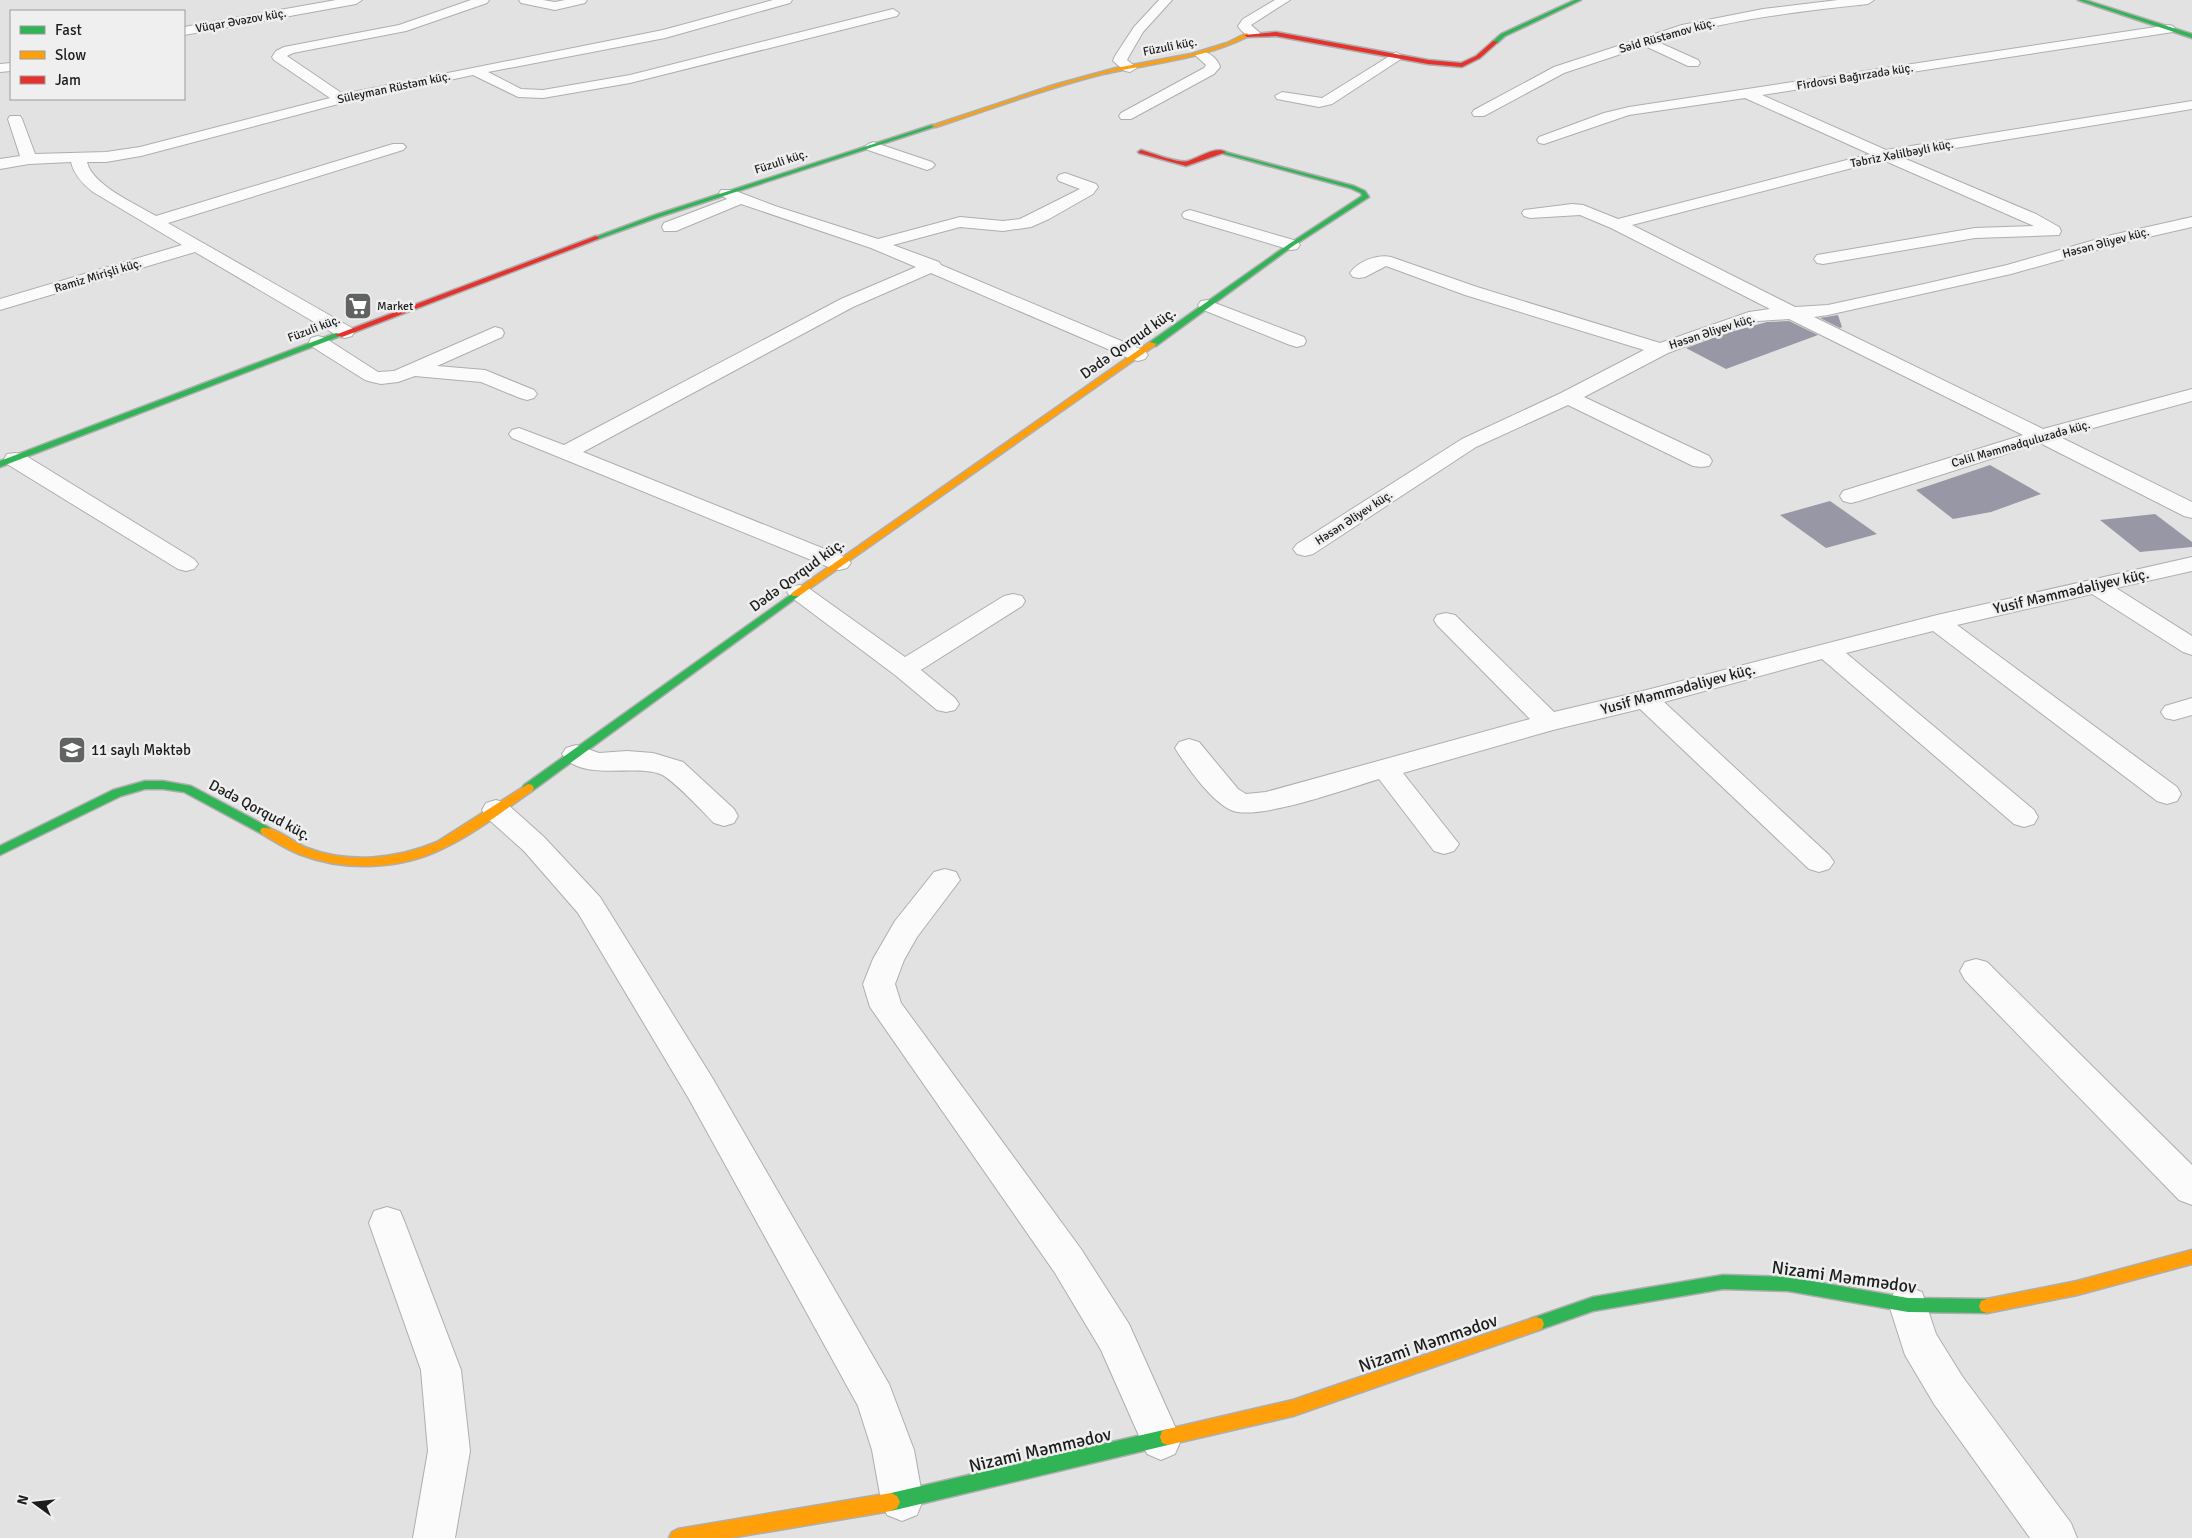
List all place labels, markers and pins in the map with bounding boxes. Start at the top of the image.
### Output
supermarket icon: Market [343,291,373,321]
place label: Market [377,299,413,314]
school or university icon: 11 saylı Məktəb [57,735,87,765]
place label: 11 saylı Məktəb [91,741,191,759]

